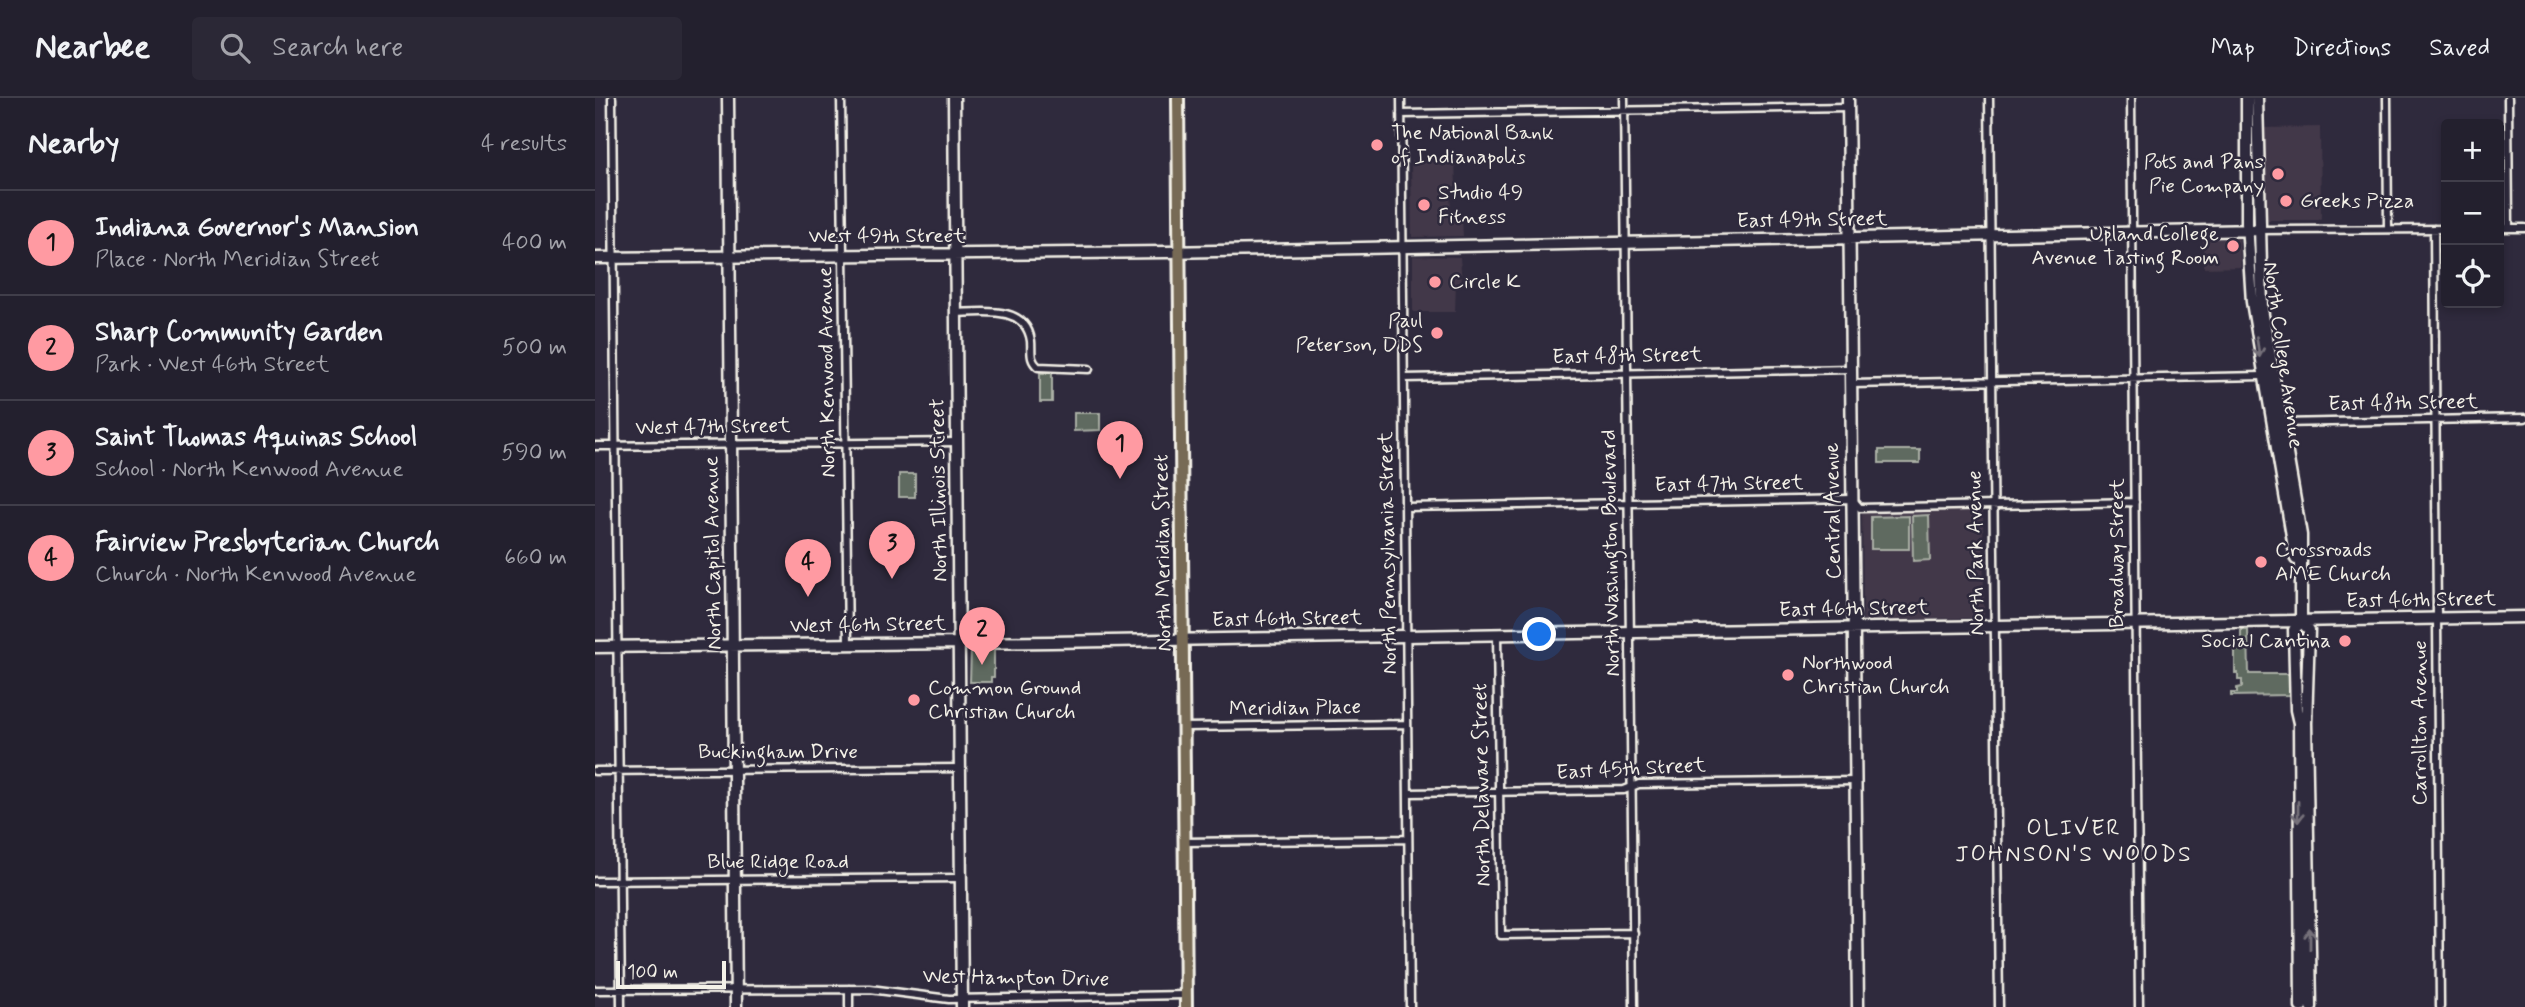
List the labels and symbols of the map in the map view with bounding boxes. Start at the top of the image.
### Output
place label: The National Bank of Indianapolis [1391,119,1554,171]
marker: The National Bank of Indianapolis [1369,137,1385,153]
place label: Pots and Pans Pie Company [2144,148,2264,200]
marker: Pots and Pans Pie Company [2270,166,2286,182]
place label: Studio 49 Fitness [1438,179,1523,231]
place label: Greeks Pizza [2300,187,2414,215]
marker: Greeks Pizza [2278,193,2294,209]
marker: Studio 49 Fitness [1416,197,1432,213]
street label: East 49th Street [1736,205,1888,235]
place label: Upland College Avenue Tasting Room [2032,220,2219,274]
street label: West 49th Street [809,222,966,250]
marker: Upland College Avenue Tasting Room [2225,238,2241,254]
street label: North College Avenue [2256,260,2310,450]
street label: North Kenwood Avenue [811,266,843,478]
place label: Circle K [1449,268,1521,296]
marker: Circle K [1427,274,1443,290]
place label: Paul Peterson, DDS [1295,307,1423,359]
marker: Paul Peterson, DDS [1429,325,1445,341]
one-way arrow [2252,335,2265,358]
street label: East 48th Street [1552,341,1703,371]
street label: East 48th Street [2328,388,2479,418]
street label: North Illinois Street [923,398,955,582]
street label: West 47th Street [635,412,791,442]
pin: 1 [1097,421,1143,479]
street label: North Washington Boulevard [1595,429,1629,677]
street label: North Pennsylvania Street [1372,431,1404,675]
street label: Central Avenue [1818,442,1848,580]
street label: North Meridian Street [1147,454,1179,652]
street label: North Capitol Avenue [697,456,729,650]
street label: East 47th Street [1654,469,1804,499]
street label: North Park Avenue [1961,470,1991,636]
street label: Broadway Street [2103,477,2131,628]
pin: 3 [869,521,915,579]
place label: Crossroads AME Church [2275,536,2391,588]
pin: 4 [785,539,831,597]
marker: Crossroads AME Church [2253,554,2269,570]
street label: East 46th Street [2346,585,2497,615]
street label: East 46th Street [1779,594,1930,624]
street label: East 46th Street [1212,604,1363,634]
pin: 2 [959,607,1005,665]
street label: West 46th Street [790,610,947,640]
your location [1522,617,1556,651]
place label: Social Cantina [2201,627,2331,655]
marker: Social Cantina [2337,633,2353,649]
street label: Carrollton Avenue [2406,640,2434,806]
place label: Northwood Christian Church [1802,649,1950,701]
marker: Northwood Christian Church [1780,667,1796,683]
place label: Common Ground Christian Church [928,674,1081,726]
street label: North Delaware Street [1466,683,1498,887]
marker: Common Ground Christian Church [906,692,922,708]
street label: Meridian Place [1229,693,1361,723]
street label: Buckingham Drive [698,738,858,768]
street label: East 45th Street [1556,751,1707,787]
one-way arrow [2291,800,2305,823]
district label: OLIVER JOHNSON'S WOODS [1955,814,2193,870]
street label: Blue Ridge Road [707,848,849,877]
one-way arrow [2303,928,2317,951]
scale bar [616,958,726,990]
street label: West Hampton Drive [922,962,1110,994]

